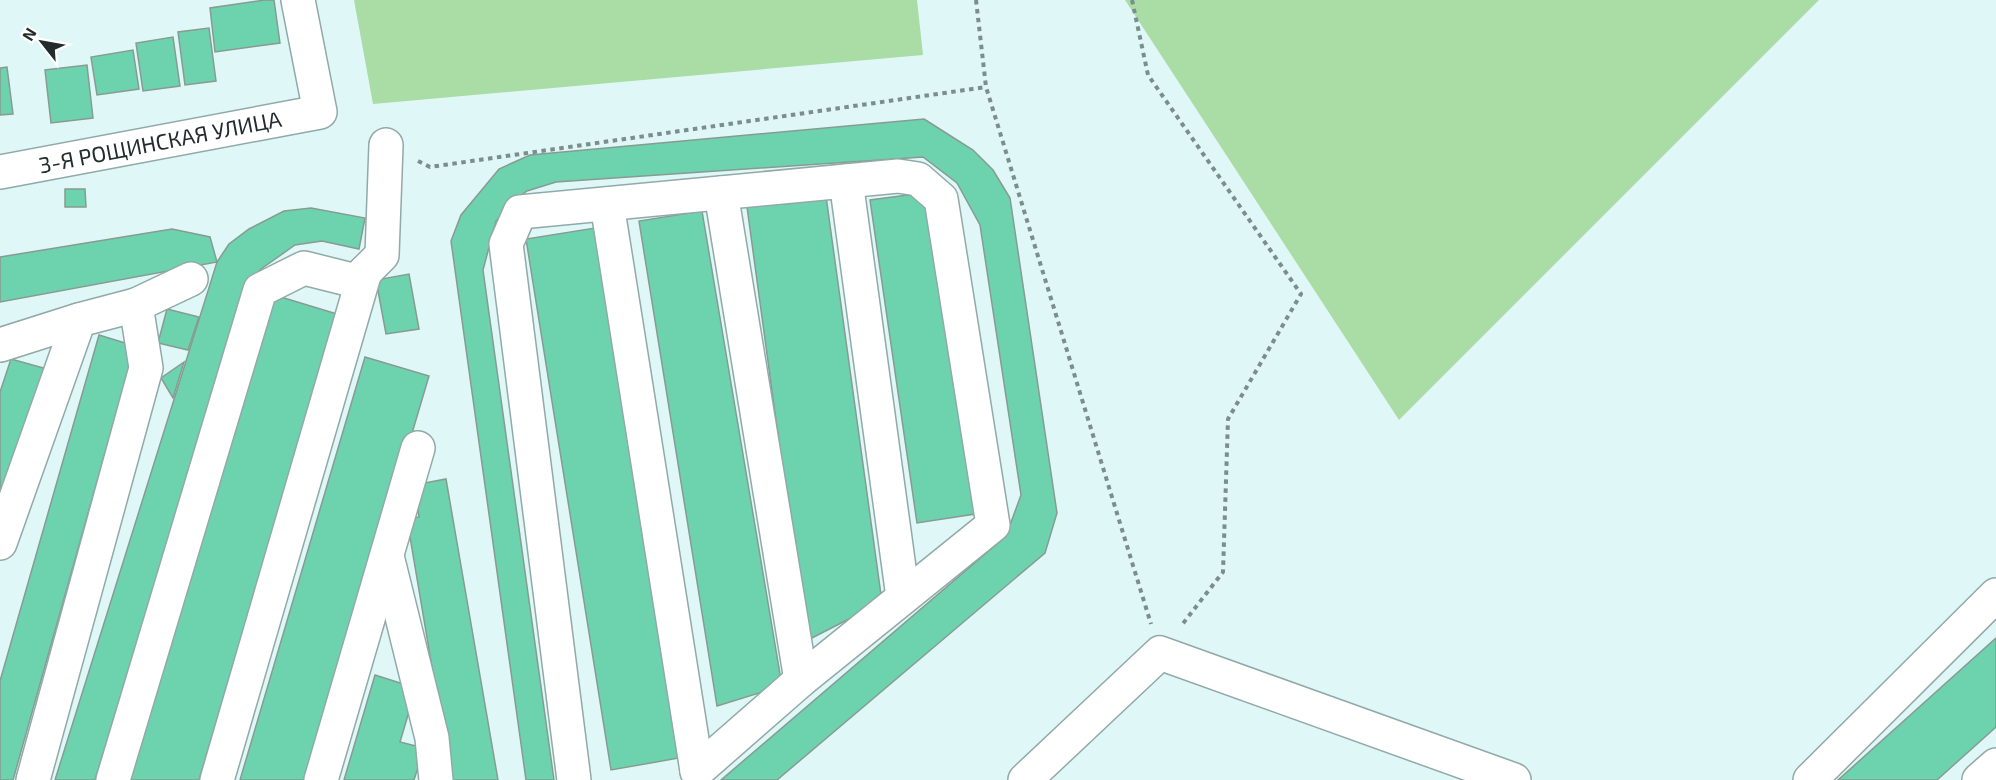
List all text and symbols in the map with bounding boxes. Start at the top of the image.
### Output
north arrow [12,12,72,72]
text: N [18,24,40,44]
street label: 3-Я РОЩИНСКАЯ УЛИЦА [36,105,284,177]

